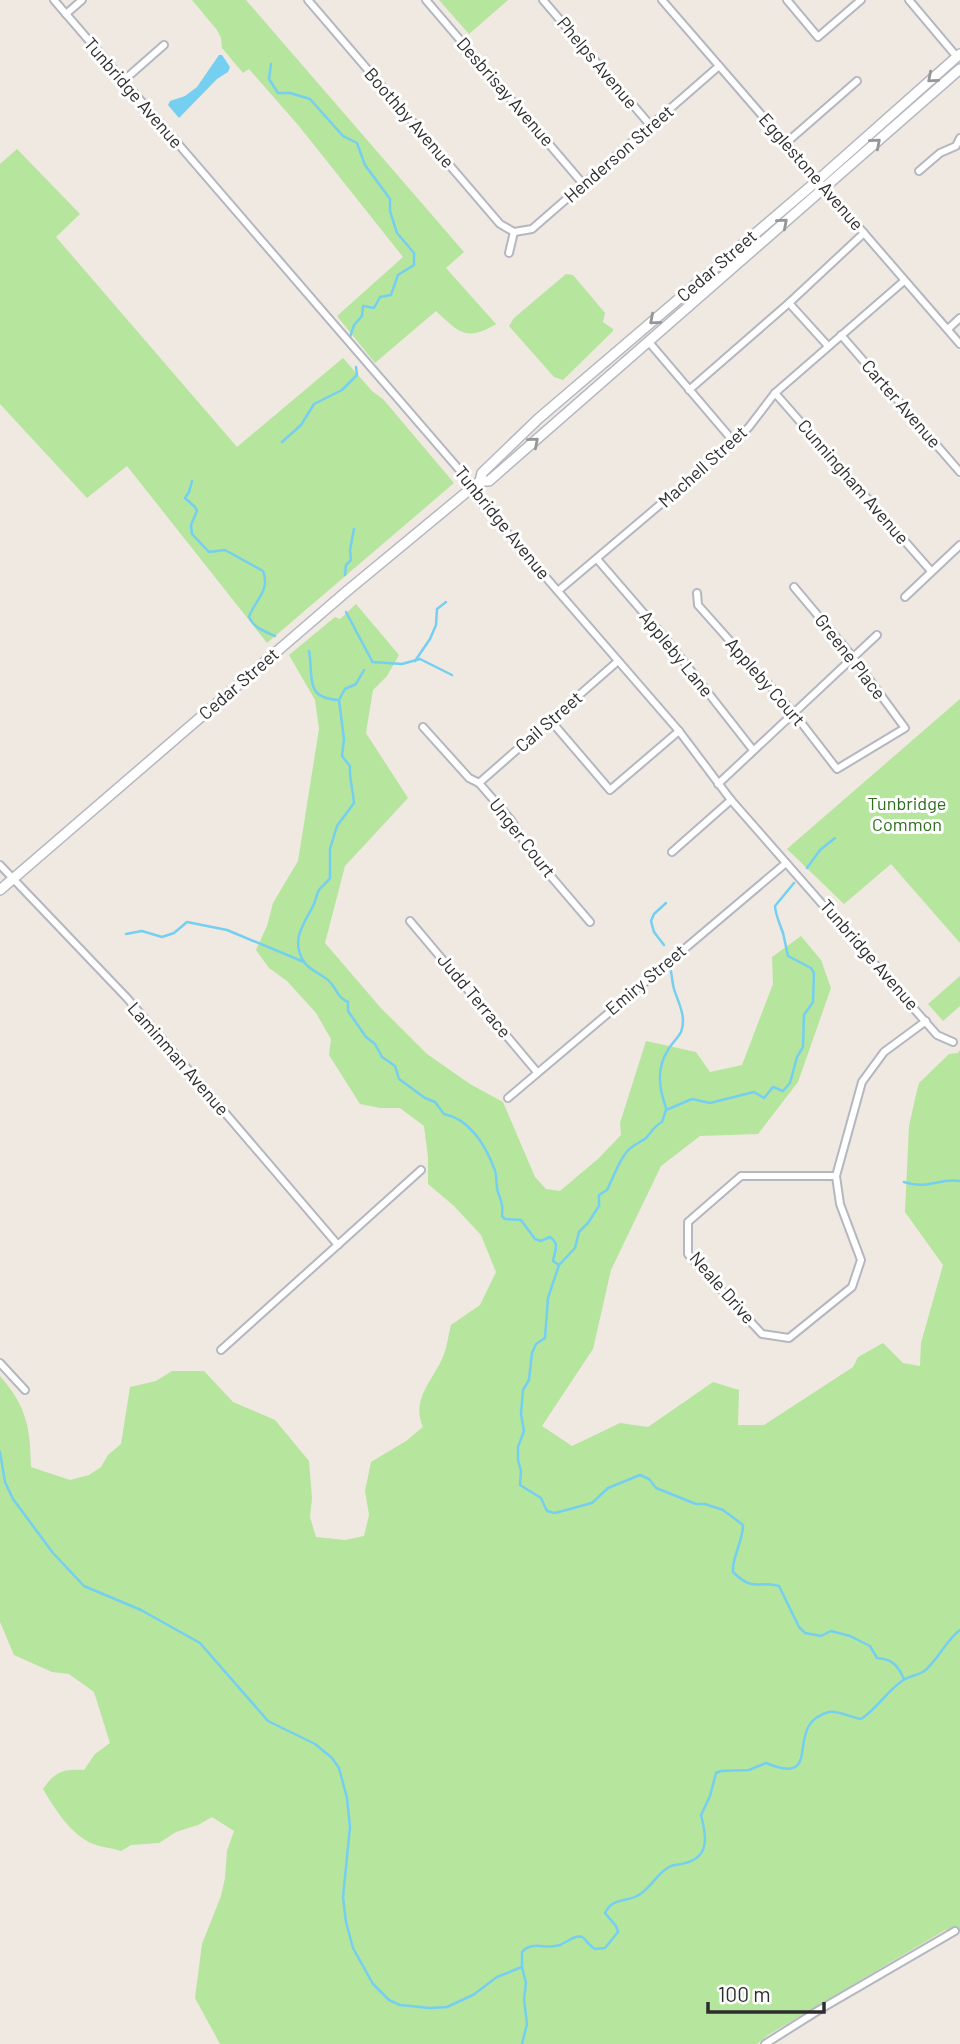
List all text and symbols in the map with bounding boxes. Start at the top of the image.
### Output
street label: Phelps Avenue [553,12,643,113]
street label: Tunbridge Avenue [80,32,188,152]
street label: Desbrisay Avenue [452,32,559,150]
street label: Boothby Avenue [360,63,459,172]
one-way arrow [927,70,940,82]
street label: Henderson Street [559,100,678,207]
street label: Egglestone Avenue [755,108,869,235]
one-way arrow [867,139,880,151]
one-way arrow [774,219,787,231]
street label: Cedar Street [672,225,761,306]
one-way arrow [650,312,663,324]
street label: Carter Avenue [857,355,946,452]
street label: Cunningham Avenue [793,414,914,548]
street label: Machell Street [653,421,751,512]
one-way arrow [526,438,539,450]
street label: Tunbridge Avenue [450,461,555,584]
street label: Appleby Lane [635,606,718,701]
street label: Greene Place [811,609,891,703]
street label: Appleby Court [721,633,810,730]
street label: Cedar Street [194,643,283,724]
street label: Cail Street [510,686,586,756]
park label: Tunbridge Common [868,792,946,835]
street label: Unger Court [485,793,561,881]
street label: Tunbridge Avenue [816,894,924,1014]
street label: Emiry Street [601,939,690,1019]
street label: Judd Terrace [433,949,516,1042]
street label: Laminman Avenue [123,997,234,1120]
street label: Neale Drive [685,1247,760,1328]
scale bar [708,1970,824,2014]
text: 100 m [718,1981,771,2006]

